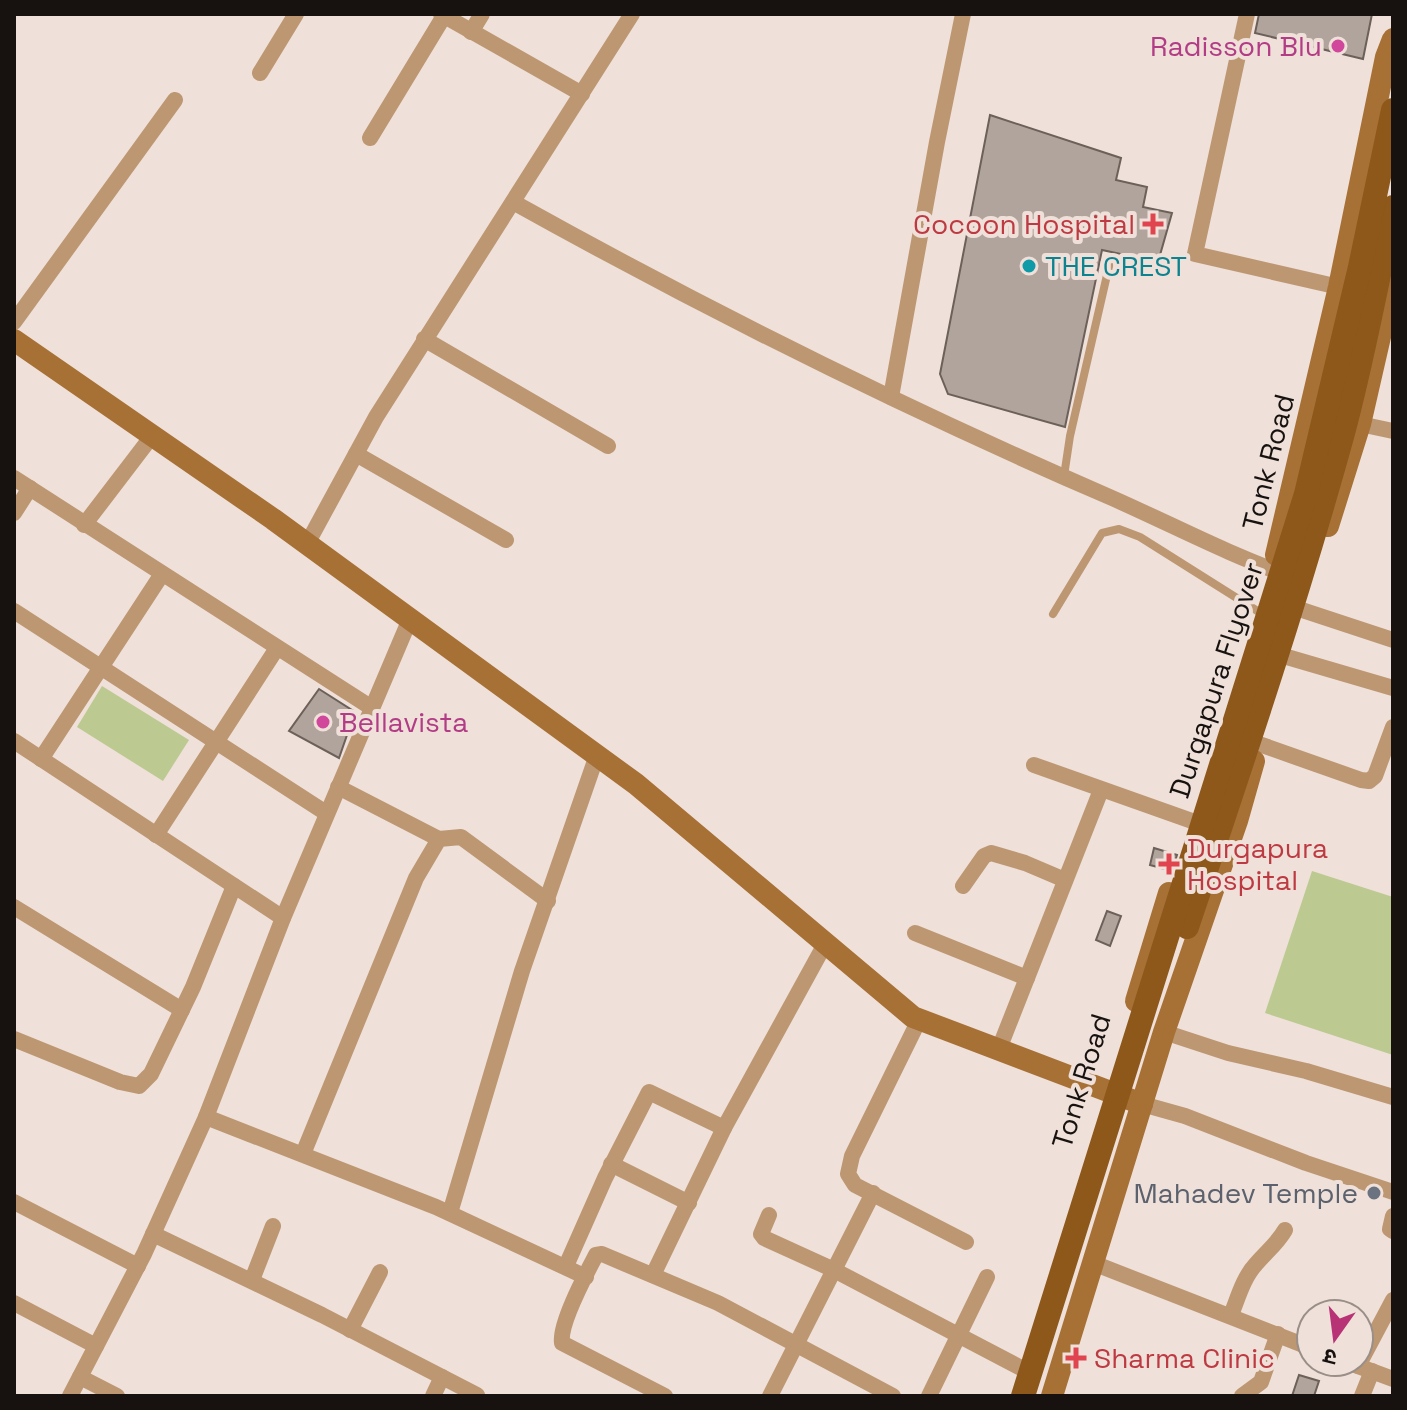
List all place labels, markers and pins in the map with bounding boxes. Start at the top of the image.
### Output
place label: Radisson Blu [1150,28,1322,64]
marker: Radisson Blu [1329,37,1347,55]
place label: Cocoon Hospital [913,206,1135,242]
marker: Cocoon Hospital [1142,213,1164,235]
place label: THE CREST [1045,248,1187,284]
marker: THE CREST [1020,257,1038,275]
place label: Bellavista [339,704,468,740]
marker: Bellavista [314,713,332,731]
place label: Durgapura Hospital [1187,830,1328,898]
marker: Durgapura Hospital [1158,853,1180,875]
place label: Mahadev Temple [1133,1175,1358,1211]
marker: Mahadev Temple [1365,1184,1383,1202]
place label: Sharma Clinic [1094,1340,1275,1376]
marker: Sharma Clinic [1065,1347,1087,1369]

